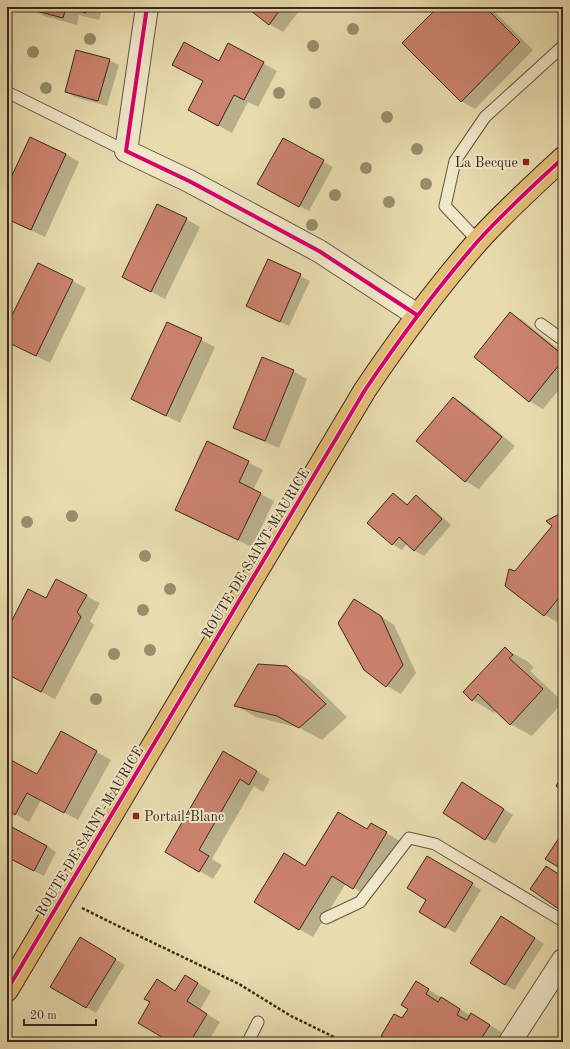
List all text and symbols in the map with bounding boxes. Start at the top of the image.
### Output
place label: La Becque [455,156,518,170]
marker: La Becque [521,157,531,167]
street label: ROUTE DE SAINT-MAURICE [199,466,312,641]
street label: ROUTE DE SAINT-MAURICE [33,744,146,919]
place label: Portail-Blanc [144,810,224,824]
marker: Portail-Blanc [131,811,141,821]
scale bar [24,1001,96,1027]
text: 20 m [30,1010,57,1022]

